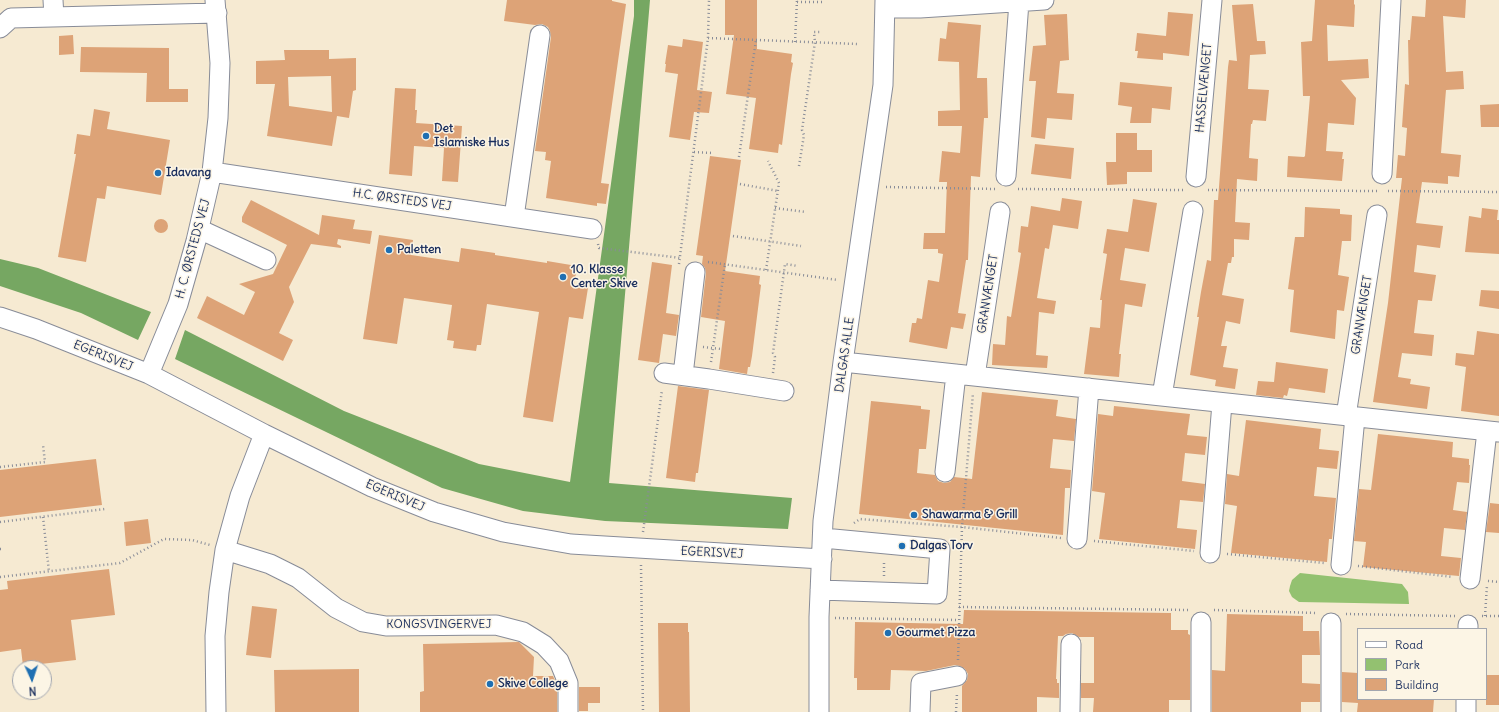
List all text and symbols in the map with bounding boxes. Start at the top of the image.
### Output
street label: HASSELVÆNGET [1193,43,1215,133]
place label: Det Islamiske Hus [434,122,509,150]
marker: Det Islamiske Hus [421,131,431,141]
place label: Idavang [166,166,211,180]
marker: Idavang [153,168,163,178]
street label: H.C. ØRSTEDS VEJ [352,186,452,214]
street label: H. C. ØRSTEDS VEJ [173,198,213,300]
place label: Paletten [397,243,441,257]
marker: Paletten [384,245,394,255]
street label: GRANVÆNGET [975,253,1001,335]
place label: 10. Klasse Center Skive [571,263,638,291]
marker: 10. Klasse Center Skive [558,272,568,282]
street label: GRANVÆNGET [1349,274,1375,356]
street label: DALGAS ALLE [833,316,857,394]
street label: EGERISVEJ [71,338,135,374]
street label: EGERISVEJ [363,477,427,515]
place label: Shawarma & Grill [922,508,1018,522]
marker: Shawarma & Grill [909,510,919,520]
place label: Dalgas Torv [910,539,973,553]
marker: Dalgas Torv [897,541,907,551]
street label: EGERISVEJ [680,544,744,562]
street label: KONGSVINGERVEJ [386,618,492,632]
place label: Gourmet Pizza [896,626,975,640]
marker: Gourmet Pizza [883,628,893,638]
legend [1357,628,1487,700]
text: Road [1395,637,1423,652]
text: Park [1395,657,1420,672]
north arrow [12,660,52,700]
place label: Skive College [498,677,568,691]
text: Building [1395,677,1439,692]
marker: Skive College [485,679,495,689]
text: N [28,684,37,698]

